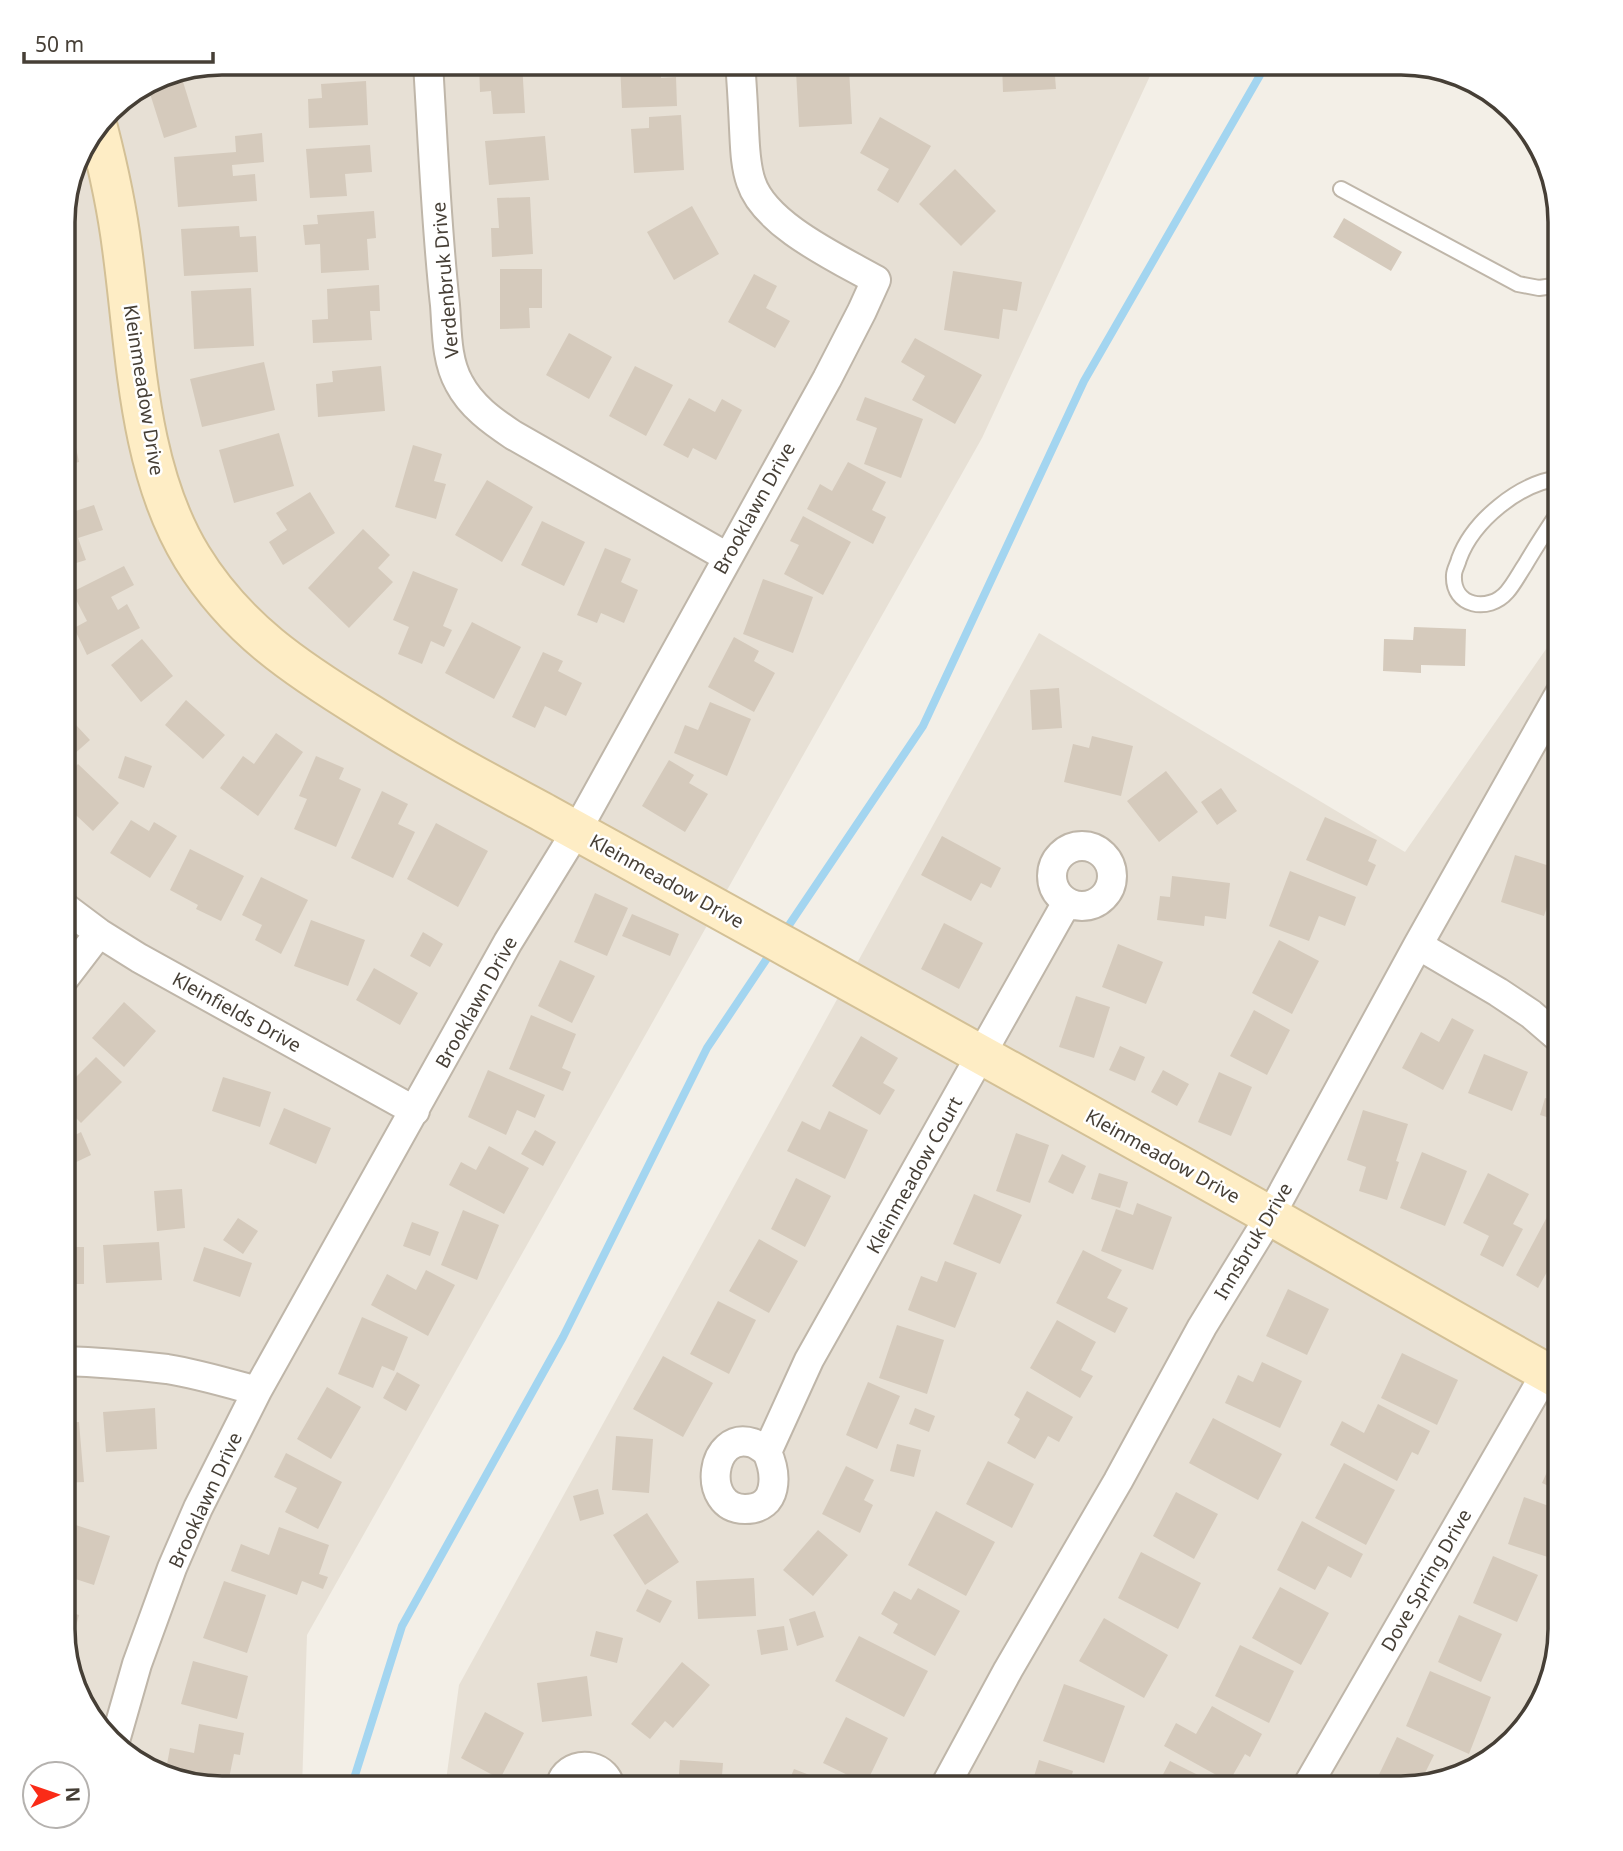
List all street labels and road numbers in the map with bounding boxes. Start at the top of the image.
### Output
street label: Verdenbruk Drive [425,201,465,359]
street label: Kleinmeadow Drive [118,303,170,477]
street label: Brooklawn Drive [707,437,801,579]
street label: Kleinmeadow Drive [585,828,749,934]
street label: Brooklawn Drive [429,931,523,1073]
street label: Kleinfields Drive [168,966,306,1058]
street label: Kleinmeadow Court [860,1092,968,1258]
street label: Kleinmeadow Drive [1081,1103,1245,1209]
street label: Innsbruk Drive [1208,1178,1298,1304]
street label: Brooklawn Drive [162,1428,248,1572]
street label: Dove Spring Drive [1375,1504,1477,1656]

